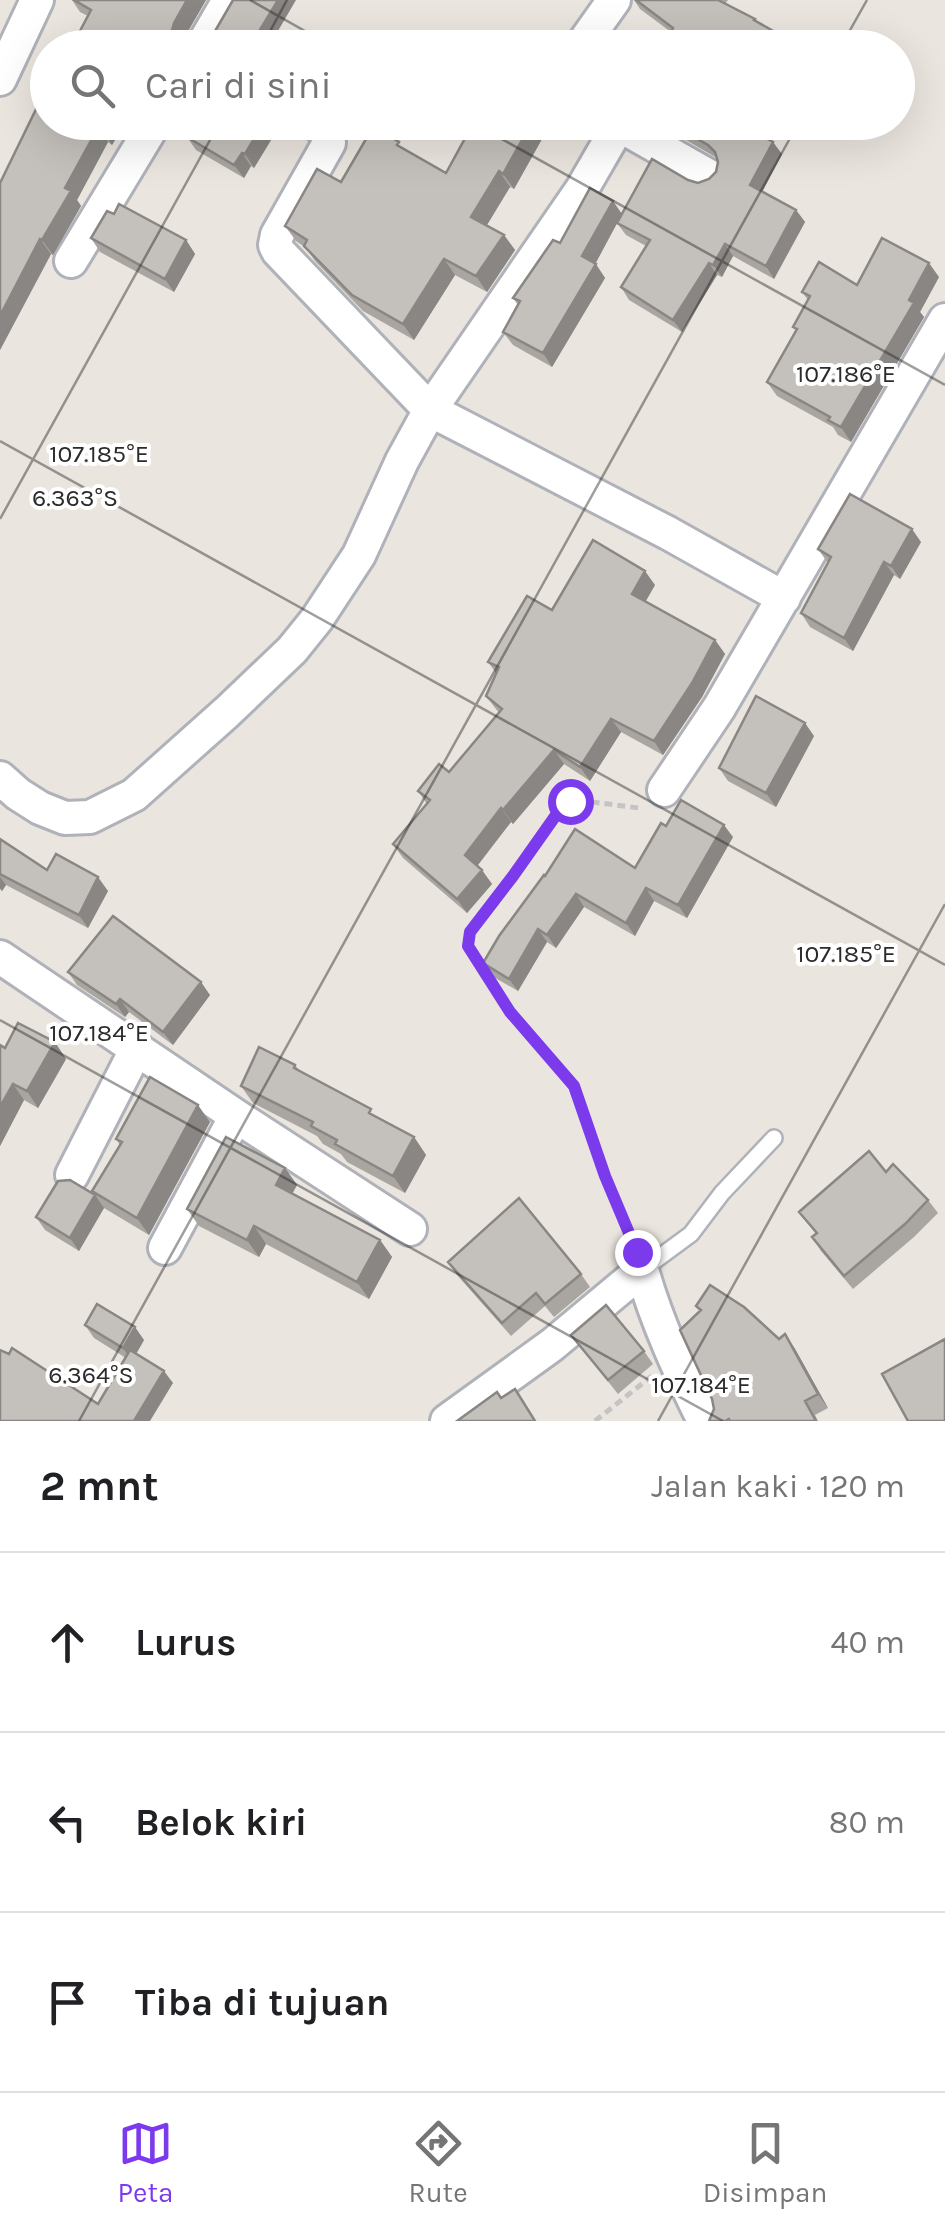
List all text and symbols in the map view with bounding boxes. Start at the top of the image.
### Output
search box [30,30,915,140]
icon: search [65,58,120,113]
text: Cari di sini [145,63,332,108]
text: 107.186°E [796,359,896,388]
text: 107.185°E [49,439,149,468]
text: 6.363°S [32,483,118,512]
route start [548,779,594,825]
text: 107.185°E [796,939,896,968]
text: 107.184°E [49,1018,149,1047]
route end [615,1230,661,1276]
text: 6.364°S [48,1360,134,1389]
text: 107.184°E [651,1370,751,1399]
text: 2 mnt [40,1461,159,1511]
text: Jalan kaki · 120 m [651,1468,905,1505]
icon: ahead [40,1615,95,1670]
text: Lurus [135,1620,236,1665]
text: 40 m [831,1624,905,1661]
icon: left [40,1795,95,1850]
text: Belok kiri [135,1800,307,1845]
text: 80 m [829,1804,905,1841]
icon: arrive [40,1975,95,2030]
text: Tiba di tujuan [135,1980,390,2025]
tab: Peta [118,2116,173,2209]
tab: Rute [409,2116,468,2209]
tab: Disimpan [703,2116,827,2209]

